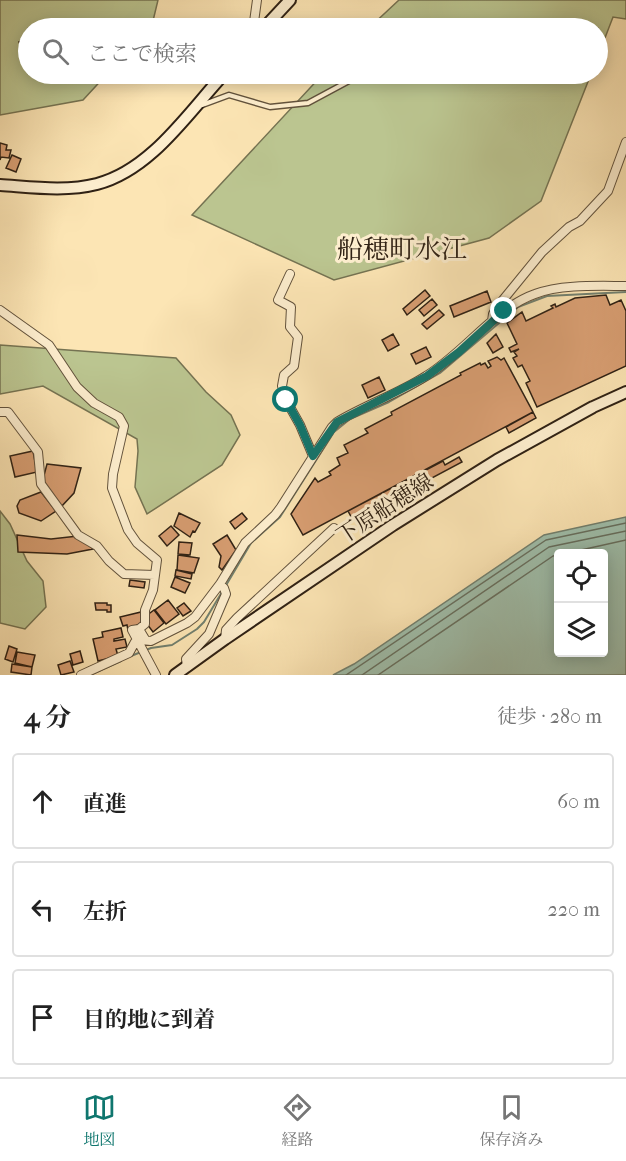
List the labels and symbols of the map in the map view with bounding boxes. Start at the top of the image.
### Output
district label: 船穂町水江 [337,234,467,265]
route end [490,297,516,323]
route start [272,386,298,412]
street label: 下原船穂線 [332,468,438,550]

